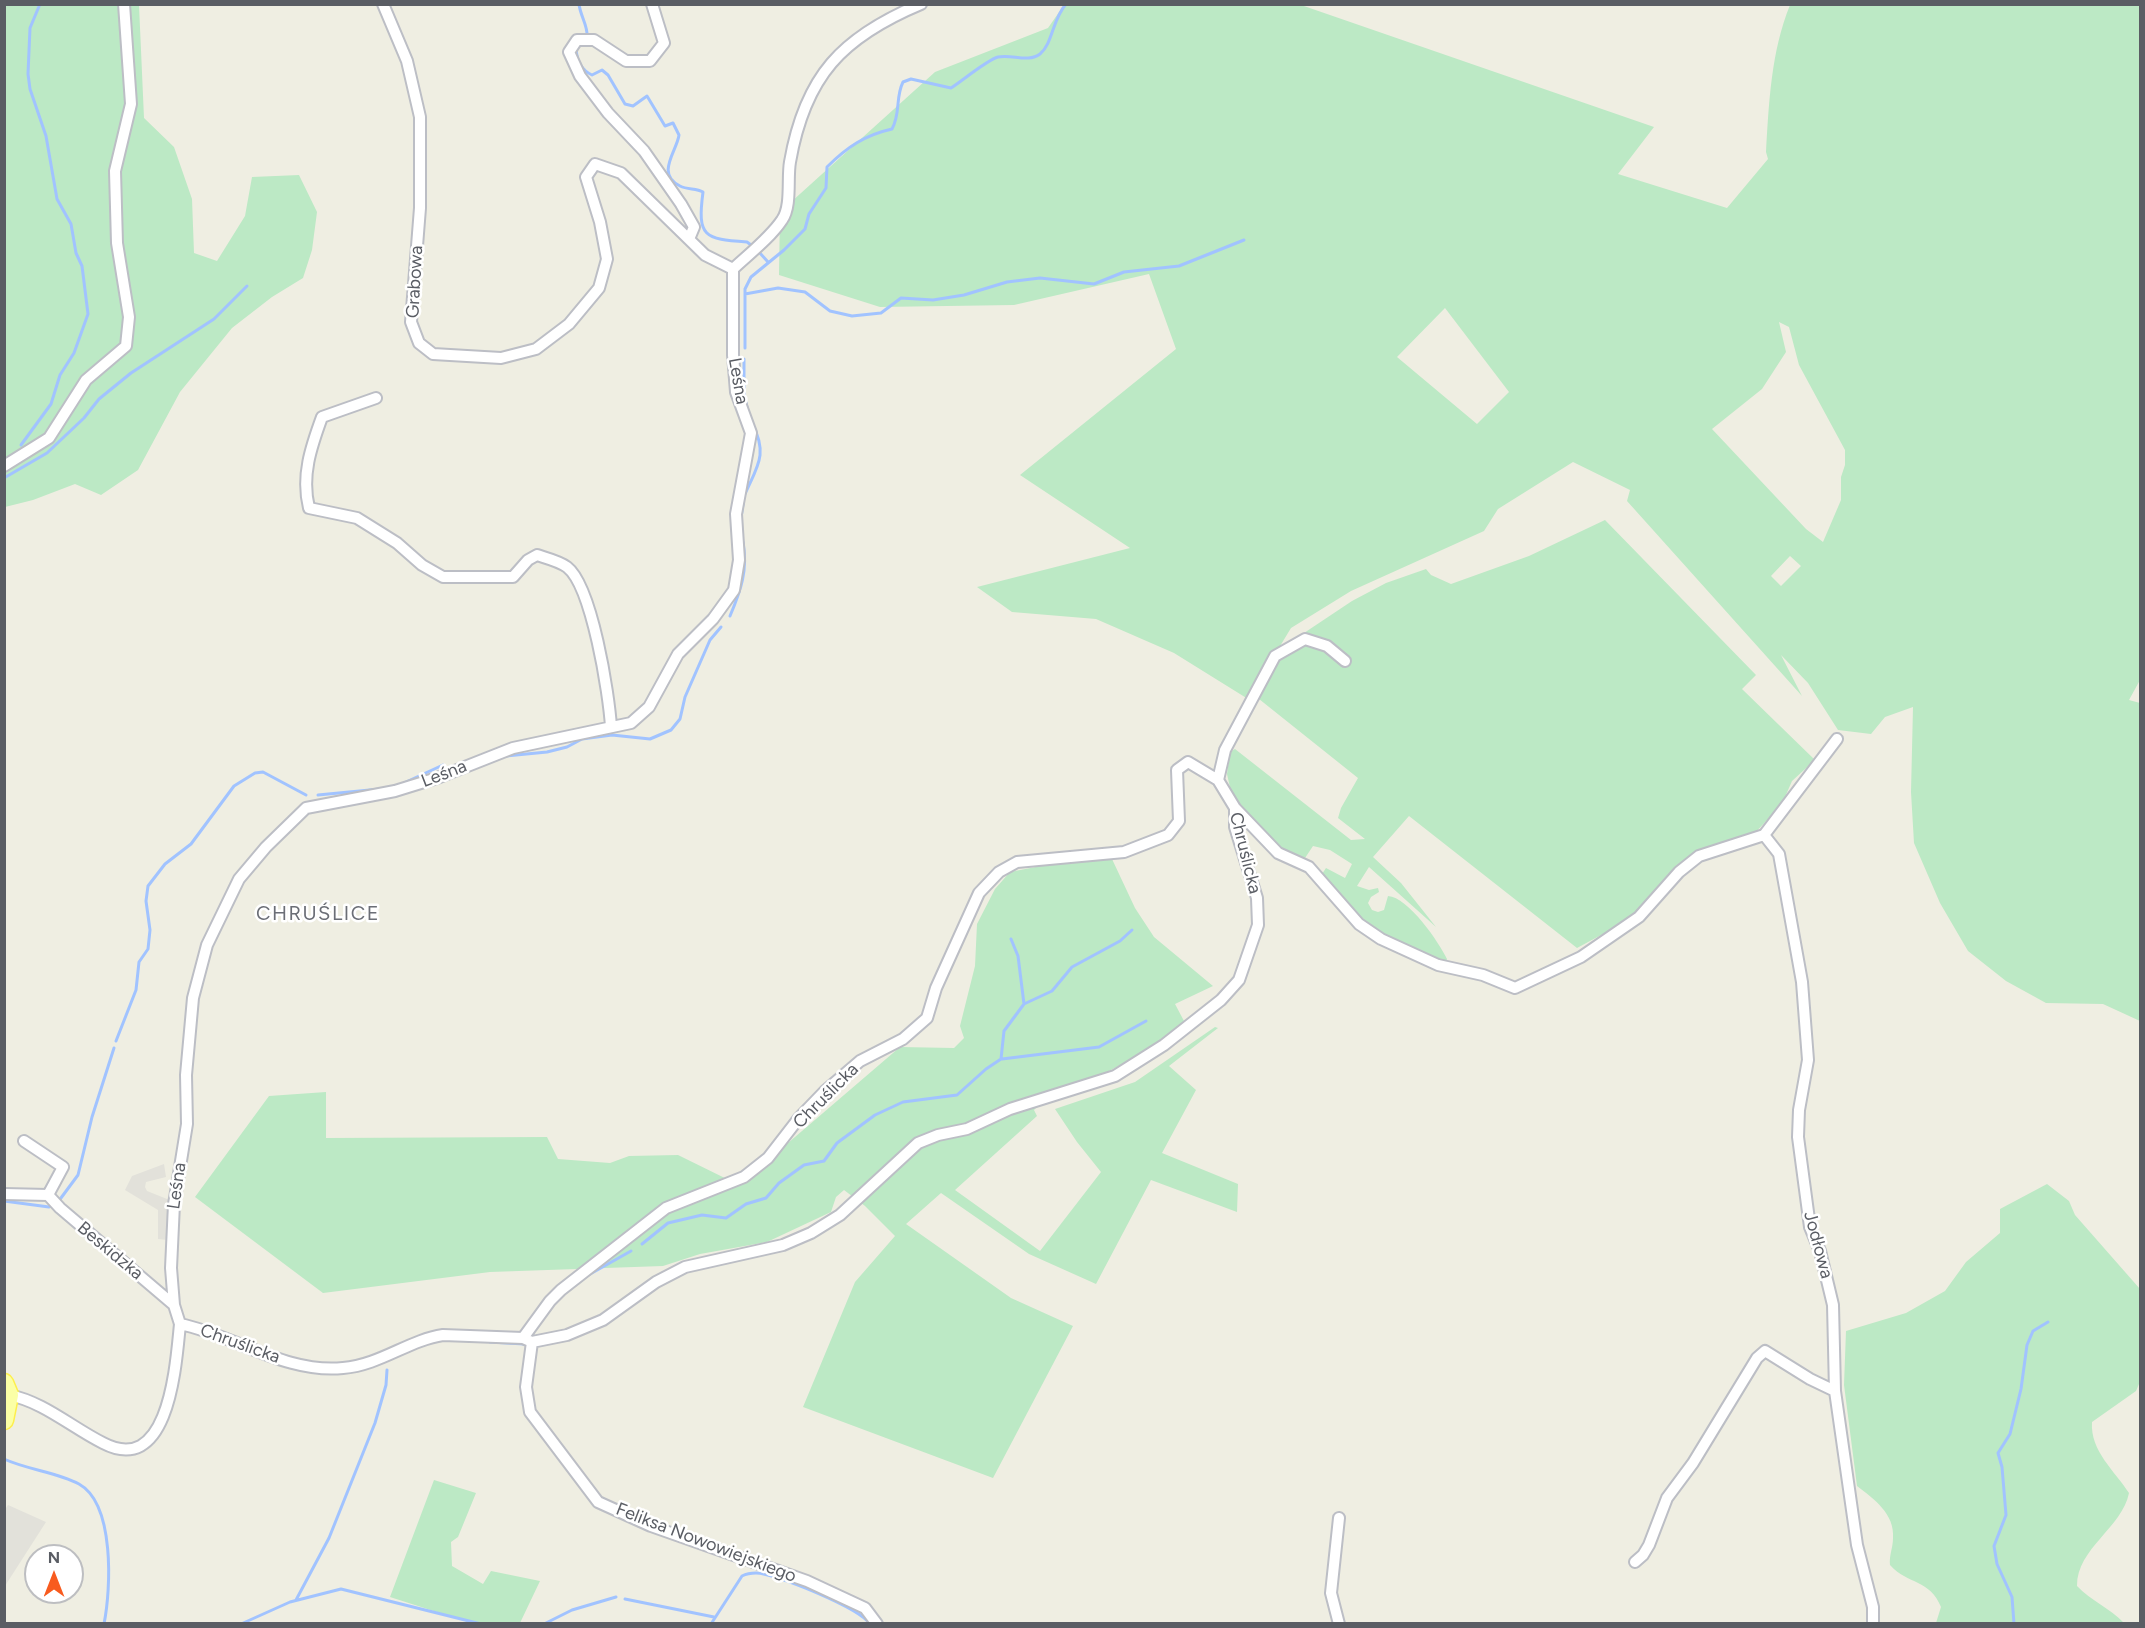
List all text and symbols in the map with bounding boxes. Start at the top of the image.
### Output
street label: Grabowa [402,245,428,319]
street label: Leśna [723,356,753,406]
street label: Leśna [418,756,470,792]
street label: Chruślicka [1224,810,1266,896]
district label: CHRUŚLICE [256,902,380,926]
street label: Chruślicka [789,1059,863,1133]
street label: Leśna [163,1161,191,1211]
street label: Jodłowa [1799,1209,1837,1281]
street label: Beskidzka [73,1217,147,1285]
street label: Chruślicka [197,1320,283,1368]
street label: Feliksa Nowowiejskiego [613,1499,799,1587]
north arrow [24,1544,84,1604]
text: N [48,1548,60,1567]

